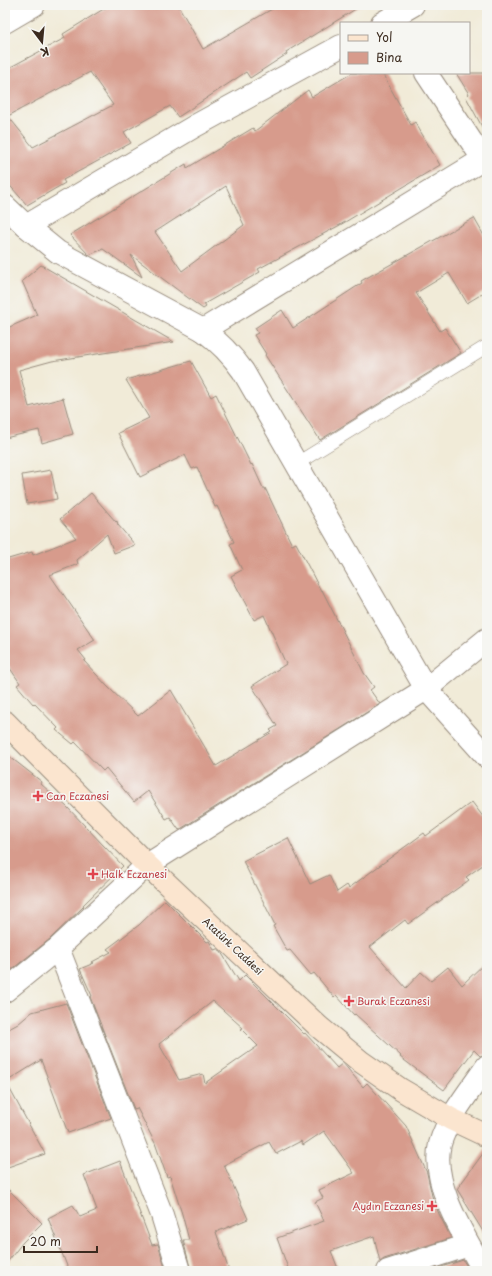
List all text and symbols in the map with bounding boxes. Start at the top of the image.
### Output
north arrow [22,22,62,62]
legend [340,22,470,74]
text: Yol [376,28,392,46]
text: K [39,43,51,61]
text: Bina [376,48,402,66]
place label: Can Eczanesi [46,788,109,803]
marker: Can Eczanesi [33,791,43,801]
place label: Halk Eczanesi [101,866,167,881]
marker: Halk Eczanesi [88,869,98,879]
street label: Atatürk Caddesi [200,913,267,978]
place label: Burak Eczanesi [357,993,430,1008]
marker: Burak Eczanesi [344,996,354,1006]
place label: Aydın Eczanesi [352,1198,424,1214]
marker: Aydın Eczanesi [427,1201,437,1211]
scale bar [24,1228,97,1254]
text: 20 m [30,1232,61,1250]

